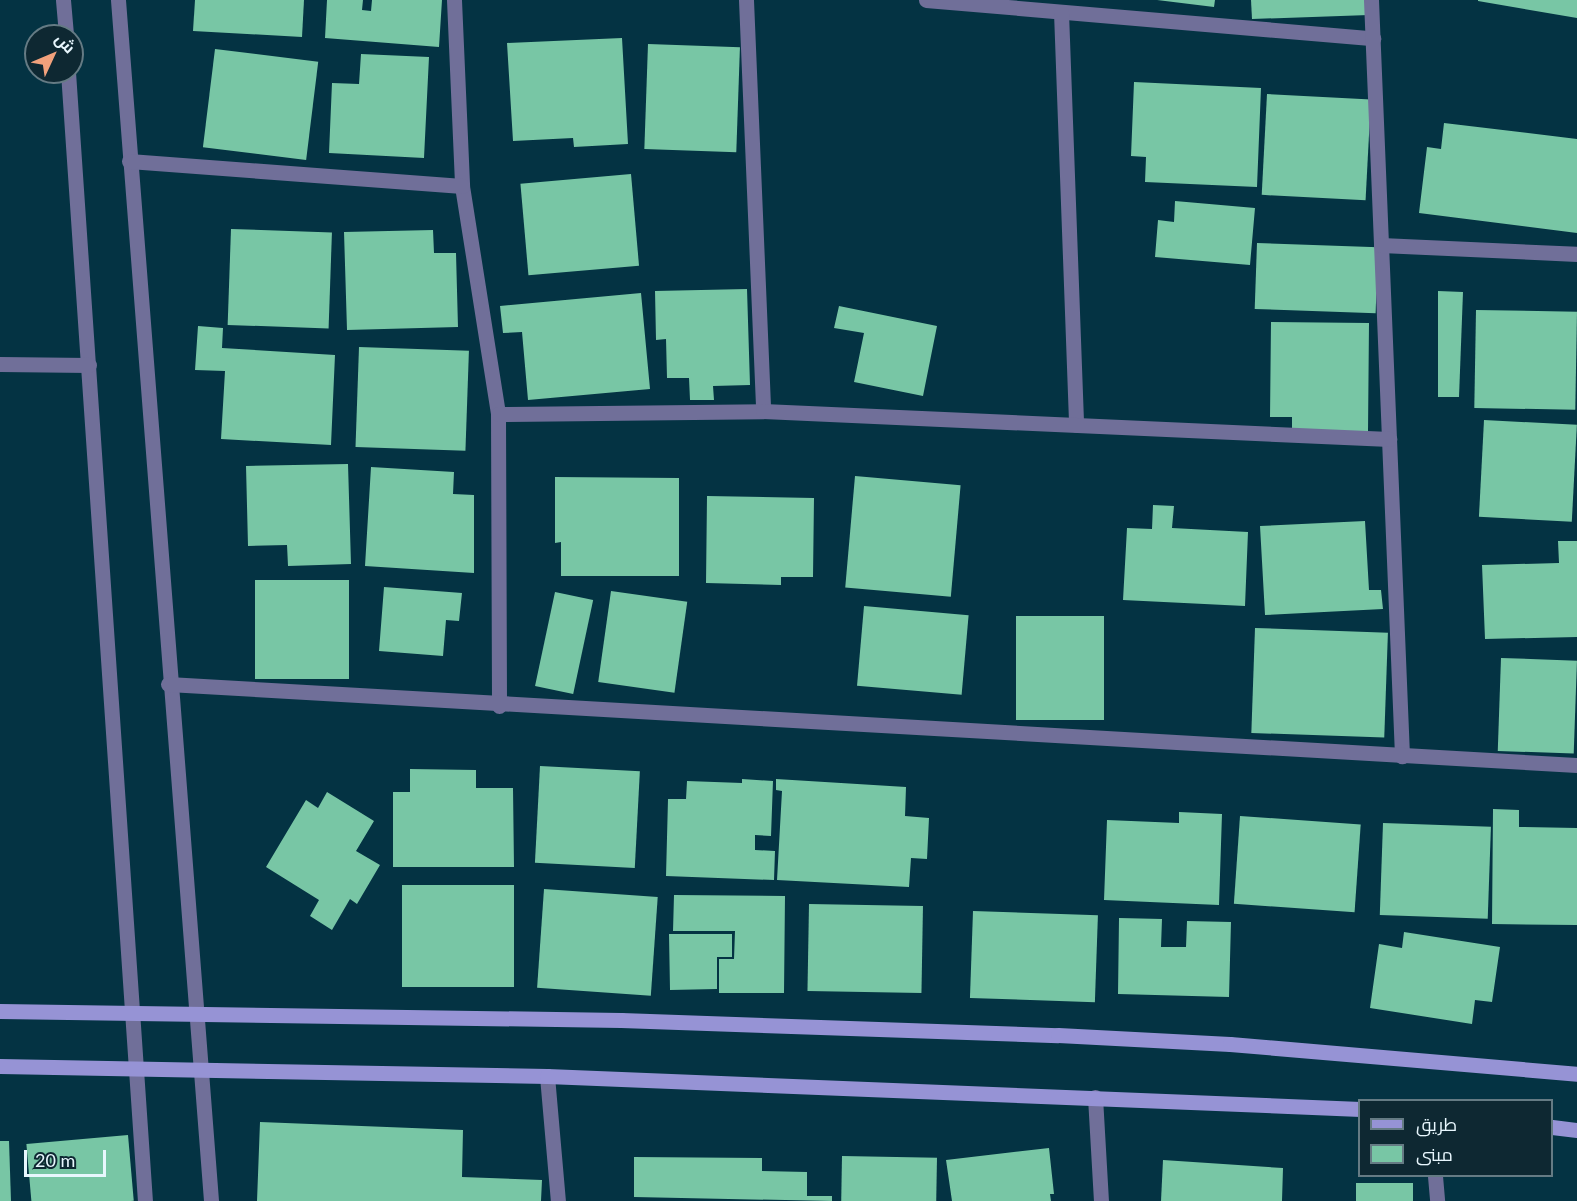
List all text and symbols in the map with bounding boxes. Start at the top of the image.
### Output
north arrow [24,24,84,84]
text: ش [52,29,80,57]
legend [1358,1099,1553,1177]
text: طريق [1416,1113,1457,1135]
scale bar [27,1138,110,1176]
text: مبنى [1416,1143,1453,1165]
text: 20 m [35,1149,75,1171]

